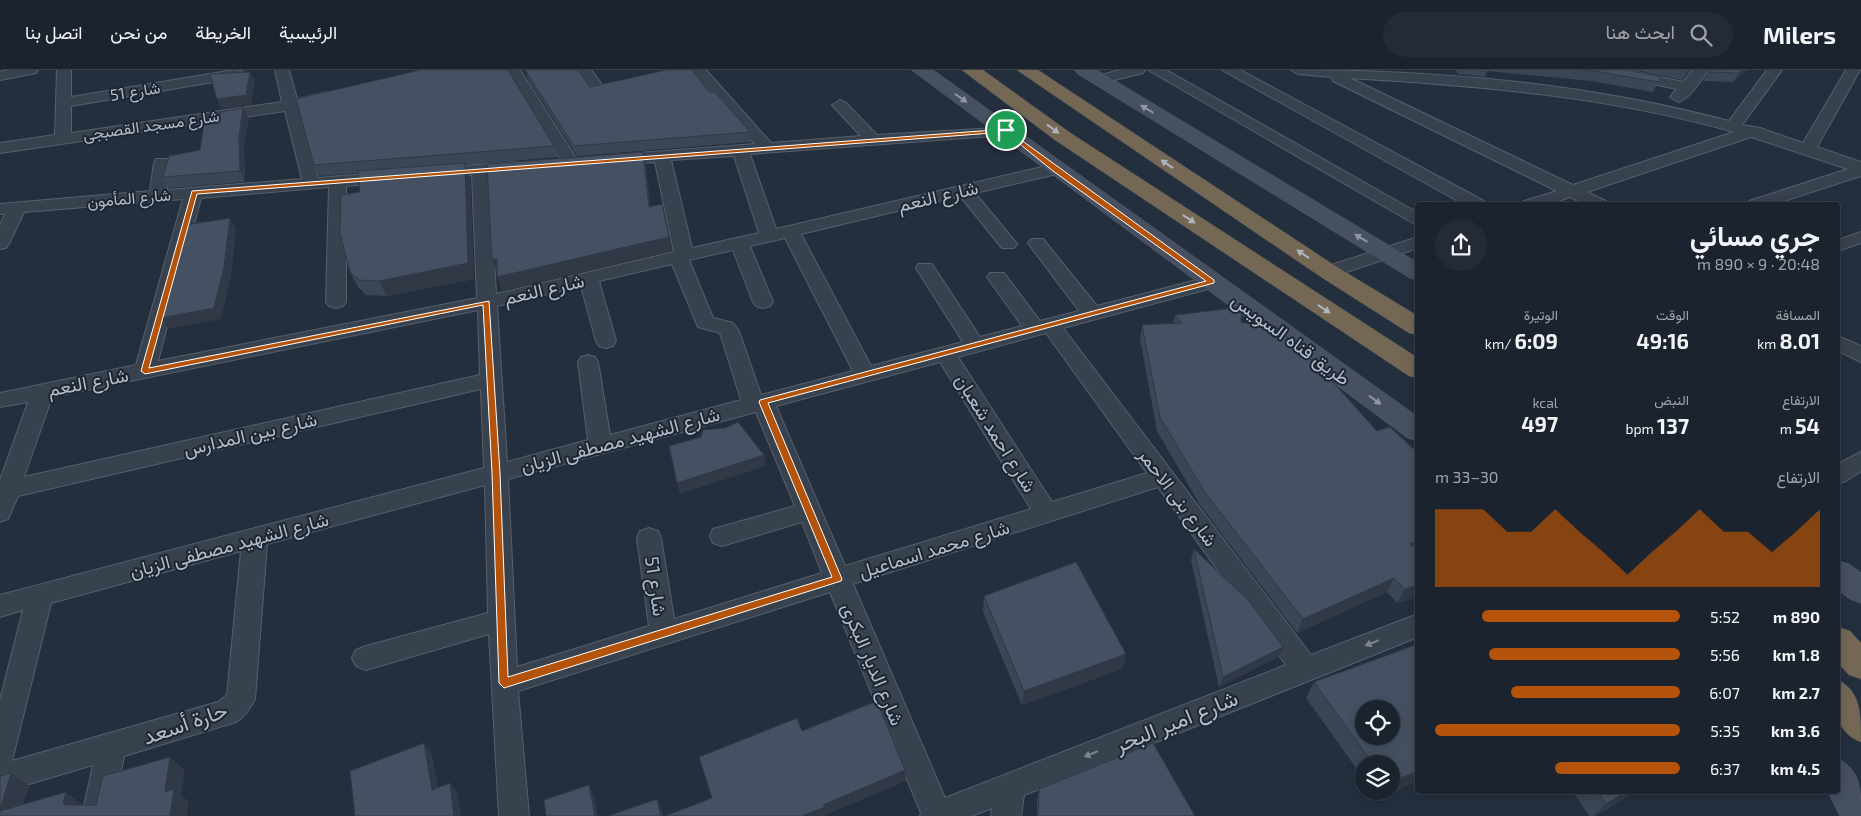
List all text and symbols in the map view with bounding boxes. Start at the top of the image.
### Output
search box [1383,12,1733,57]
text: ابحث هنا [1606,20,1675,43]
text: Milers [1763,20,1836,49]
text: اتصل بنا [25,21,82,43]
text: من نحن [110,21,167,43]
text: الخريطة [195,21,251,43]
text: الرئيسية [279,21,337,43]
icon: search [1687,21,1715,49]
street label: شارع 51 [108,77,162,107]
one-way arrow [954,93,968,103]
one-way arrow [1141,105,1154,114]
street label: شارع مسجد القصبجى [81,106,221,146]
pin [985,109,1027,151]
icon: arrive [992,116,1020,144]
one-way arrow [1046,124,1059,135]
one-way arrow [1161,159,1174,169]
street label: شارع النعم [896,175,981,218]
street label: شارع المأمون [86,184,172,214]
one-way arrow [1182,214,1195,224]
text: جري مسائي [1690,218,1820,252]
button: share [1435,219,1487,271]
one-way arrow [1355,234,1368,243]
one-way arrow [1296,249,1309,259]
text: 20:48 · 9 × 890 m [1697,254,1820,273]
street label: شارع النعم [502,268,587,311]
street label: طريق قناه السويس [1227,288,1355,390]
one-way arrow [1318,304,1331,313]
text: الوتيرة [1524,306,1558,323]
text: الوقت [1656,306,1689,323]
text: المسافة [1776,306,1820,323]
text: 6:09 [1515,328,1558,353]
text: 49:16 [1636,328,1689,353]
text: 8.01 [1779,328,1820,353]
text: /km [1485,335,1515,352]
text: km [1757,335,1779,352]
street label: شارع النعم [46,362,131,403]
street label: شارع احمد شعبان [949,369,1042,497]
text: النبض [1654,391,1689,408]
text: الارتفاع [1782,391,1820,408]
text: kcal [1532,394,1558,411]
one-way arrow [1368,395,1382,405]
street label: شارع الشهيد مصطفى الزيان [518,402,723,479]
street label: شارع بين المدارس [181,407,319,462]
text: 497 [1521,411,1558,436]
text: 137 [1657,413,1689,438]
text: 54 [1795,413,1820,438]
text: bpm [1625,420,1657,437]
text: m [1780,420,1795,437]
street label: شارع بنى الاحمر [1132,442,1223,552]
text: 30–33 m [1435,467,1498,486]
text: الارتفاع [1777,467,1820,486]
street label: شارع الشهيد مصطفى الزيان [127,507,332,584]
street label: شارع محمد اسماعيل [856,515,1013,584]
street label: شارع 51 [639,555,672,618]
street label: شارع الديار البكرى [835,599,910,729]
text: 5:52 [1710,607,1740,626]
text: 890 m [1773,607,1820,626]
one-way arrow [1364,639,1379,647]
text: 5:56 [1710,645,1740,664]
text: 1.8 km [1773,645,1820,664]
text: 6:07 [1709,683,1740,702]
text: 2.7 km [1772,683,1820,702]
street label: شارع امير البحر [1109,684,1242,760]
street label: حارة أسعد [139,695,231,751]
map controls [1355,700,1400,800]
button: locate [1355,700,1400,745]
text: 5:35 [1710,721,1740,740]
text: 3.6 km [1771,721,1820,740]
one-way arrow [1084,751,1098,759]
button: layers [1355,755,1400,800]
text: 6:37 [1710,759,1740,778]
text: 4.5 km [1771,759,1820,778]

